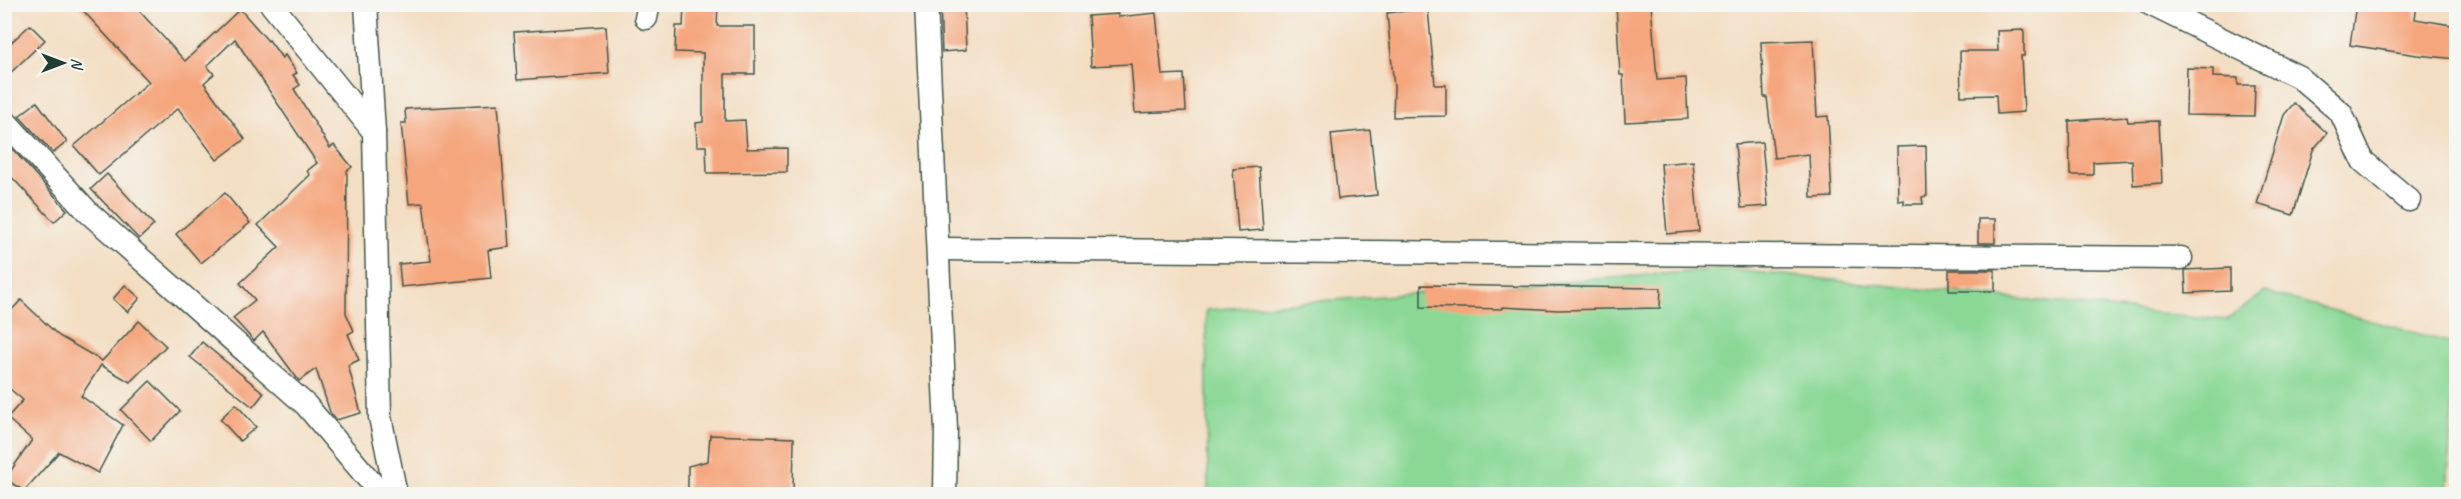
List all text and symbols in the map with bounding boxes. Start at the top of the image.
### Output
north arrow [33,33,93,93]
text: N [67,58,87,71]

